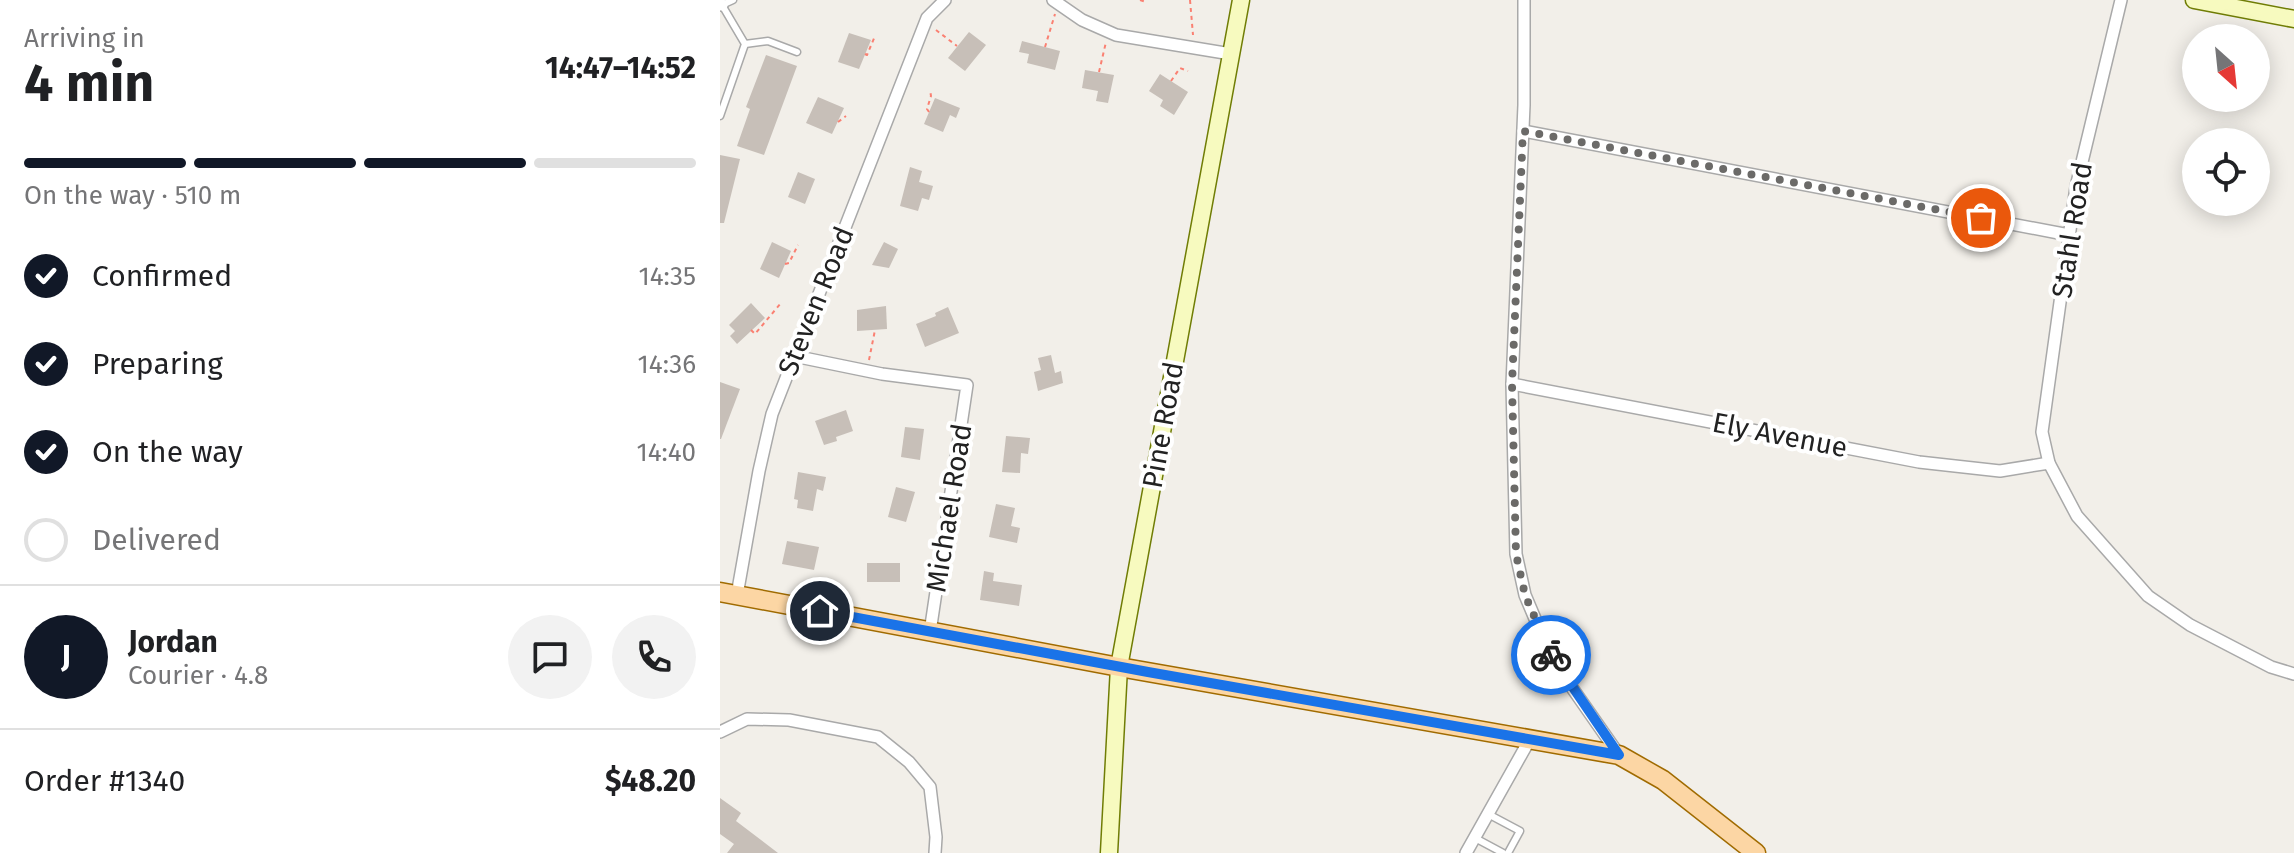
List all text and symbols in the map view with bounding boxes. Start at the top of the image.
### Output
text: Arriving in [24,23,145,54]
north arrow [2182,24,2270,112]
map controls [2182,24,2270,216]
text: 14:47–14:52 [545,50,696,86]
text: 4 min [24,52,154,115]
button: locate [2182,128,2270,216]
street label: Stahl Road [2045,160,2099,300]
text: On the way · 510 m [24,180,241,211]
pin [1947,184,2015,252]
icon: bag [1959,196,2003,240]
street label: Steven Road [771,222,861,380]
icon: check [24,254,68,298]
text: Confirmed [92,258,232,294]
text: 14:35 [638,261,696,292]
icon: check [24,342,68,386]
text: Preparing [92,346,223,382]
text: 14:36 [638,349,696,380]
street label: Pine Road [1136,359,1190,491]
street label: Ely Avenue [1710,406,1850,464]
street label: Michael Road [919,421,979,595]
icon: check [24,430,68,474]
text: On the way [92,434,243,470]
text: 14:40 [636,437,696,468]
text: Delivered [92,522,221,558]
pin [786,577,854,645]
icon: home [798,589,842,633]
button: chat [508,615,592,699]
button: phone [612,615,696,699]
courier [1511,615,1591,695]
text: Jordan [128,624,218,660]
icon: bike [1529,633,1573,677]
text: J [61,639,71,675]
text: Courier · 4.8 [128,660,268,691]
text: Order #1340 [24,763,185,799]
text: $48.20 [605,763,696,799]

